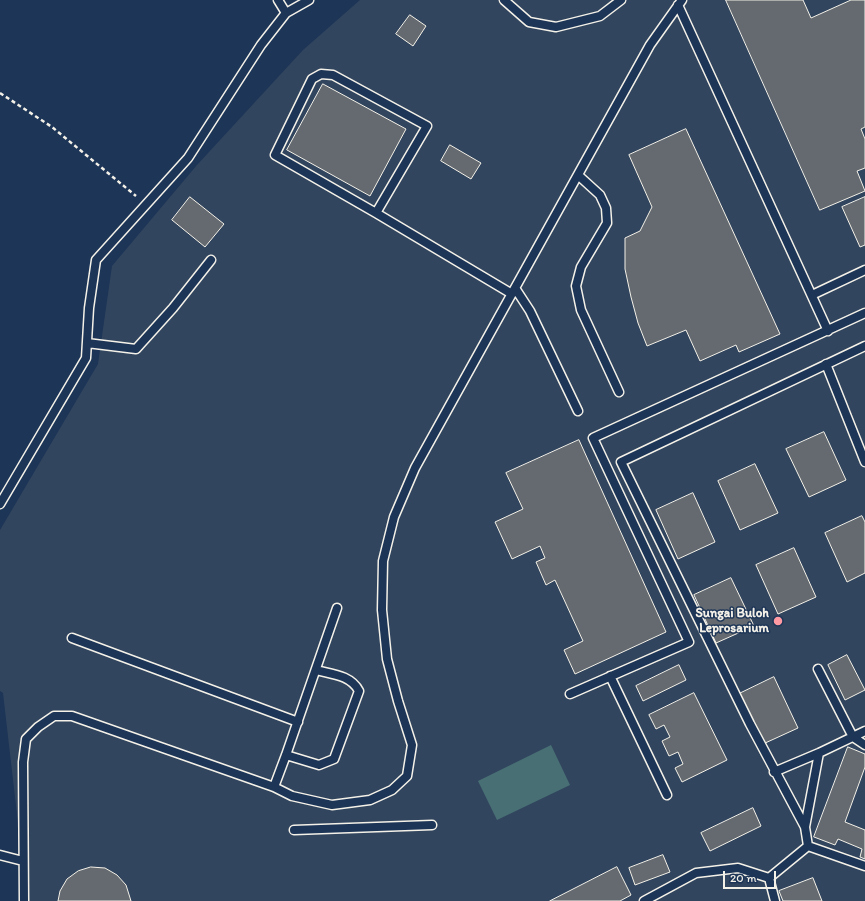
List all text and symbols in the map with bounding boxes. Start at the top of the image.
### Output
place label: Sungai Buloh Leprosarium [695,606,769,637]
marker: Sungai Buloh Leprosarium [772,615,784,627]
scale bar [725,863,778,889]
text: 20 m [730,871,757,885]

